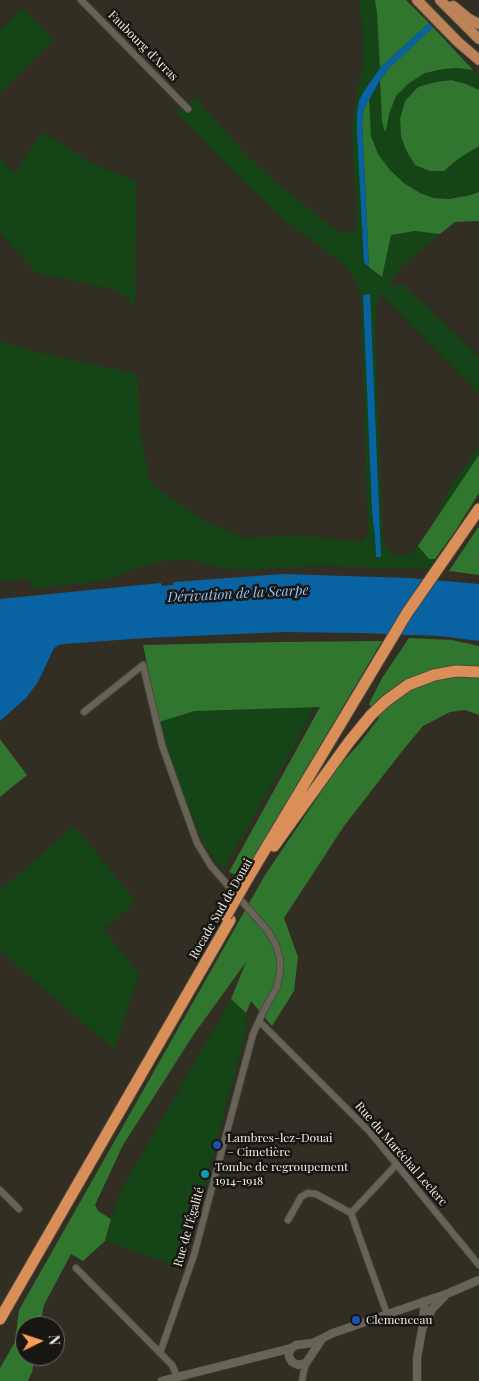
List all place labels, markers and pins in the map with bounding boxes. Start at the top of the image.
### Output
place label: Lambres-lez-Douai – Cimetière [227,1131,333,1159]
marker: Lambres-lez-Douai – Cimetière [211,1139,223,1151]
place label: Tombe de regroupement 1914-1918 [215,1160,348,1188]
marker: Tombe de regroupement 1914-1918 [199,1168,211,1180]
place label: Clemenceau [366,1313,432,1327]
marker: Clemenceau [350,1314,362,1326]

